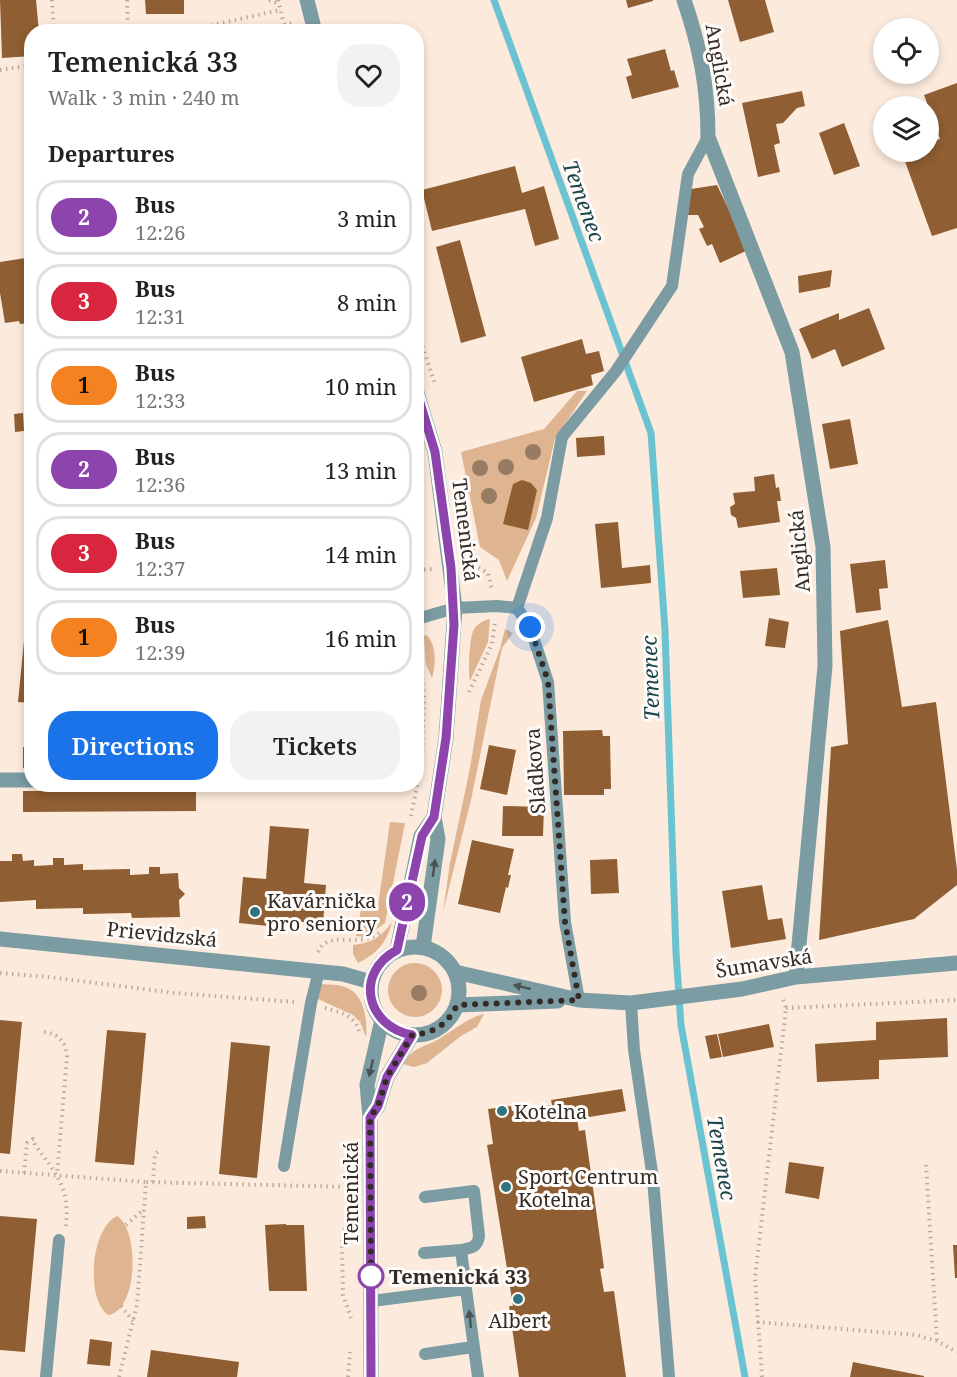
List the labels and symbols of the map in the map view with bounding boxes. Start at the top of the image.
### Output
street label: Anglická [699,22,741,108]
water label: Temenec [556,156,612,246]
street label: Temenická [446,477,486,583]
street label: Anglická [782,508,816,594]
your location [515,612,545,642]
water label: Temenec [634,634,665,721]
street label: Sládkova [519,727,551,815]
one-way arrow [430,859,439,878]
line badge: 2 [388,882,426,922]
place label: Kavárnička pro seniory [267,887,377,937]
marker: Kavárnička pro seniory [248,905,262,919]
street label: Prievidzská [105,915,219,953]
street label: Šumavská [714,942,814,984]
one-way arrow [513,982,531,992]
one-way arrow [366,1059,375,1078]
place label: Kotelna [514,1098,587,1125]
marker: Kotelna [495,1104,509,1118]
water label: Temenec [701,1114,743,1203]
street label: Temenická [337,1141,364,1245]
place label: Sport Centrum Kotelna [518,1163,658,1213]
marker: Sport Centrum Kotelna [499,1180,513,1194]
marker: Temenická 33 [358,1263,384,1289]
place label: Temenická 33 [389,1263,527,1290]
marker: Albert [511,1292,525,1306]
place label: Albert [488,1307,548,1334]
one-way arrow [465,1310,474,1329]

